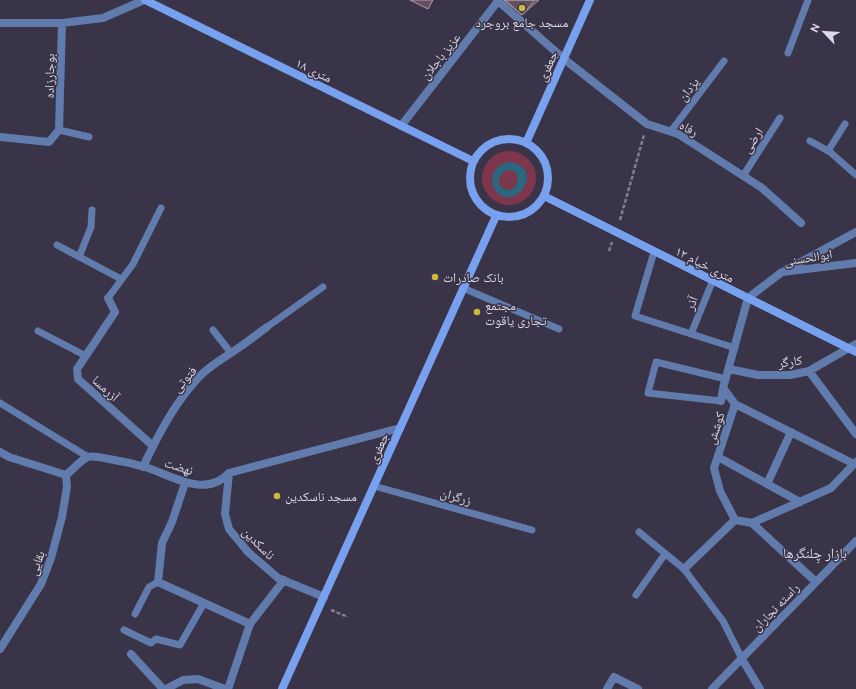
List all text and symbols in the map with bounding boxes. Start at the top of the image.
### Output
marker: مسجد جامع بروجرد [517,3,527,13]
north arrow [804,12,844,52]
place label: مسجد جامع بروجرد [476,15,568,32]
text: N [808,22,822,34]
street label: عزیز باجلان [417,30,464,83]
street label: جعفری [534,49,562,84]
street label: بوجارزاده [42,53,58,99]
street label: ۱۸ متری [293,55,334,87]
street label: یزدان [675,74,703,105]
street label: رفاه [676,117,701,140]
street label: ارضی [739,125,767,156]
street label: ۱۲ متری خیام [672,243,737,287]
street label: ابوالحسنی [783,246,833,270]
place label: بانک صادرات [443,270,504,286]
marker: بانک صادرات [430,272,440,282]
street label: آذر [682,293,702,314]
place label: مجتمع تجاری یاقوت [485,298,547,329]
marker: مجتمع تجاری یاقوت [472,307,482,317]
street label: کارگر [776,352,804,372]
street label: فتوتی [169,363,201,396]
street label: آزرمسا [88,372,123,406]
street label: کوشش [703,409,729,447]
street label: جعفری [365,431,393,466]
street label: نهضت [163,455,195,478]
street label: زرگران [438,485,473,509]
place label: مسجد ناسکدین [285,489,357,505]
marker: مسجد ناسکدین [272,491,282,501]
street label: ناسکدین [239,524,278,563]
district label: بازار چِلنگرها [783,545,847,564]
street label: بقایی [25,549,49,578]
street label: راسته نجاران [749,580,803,635]

